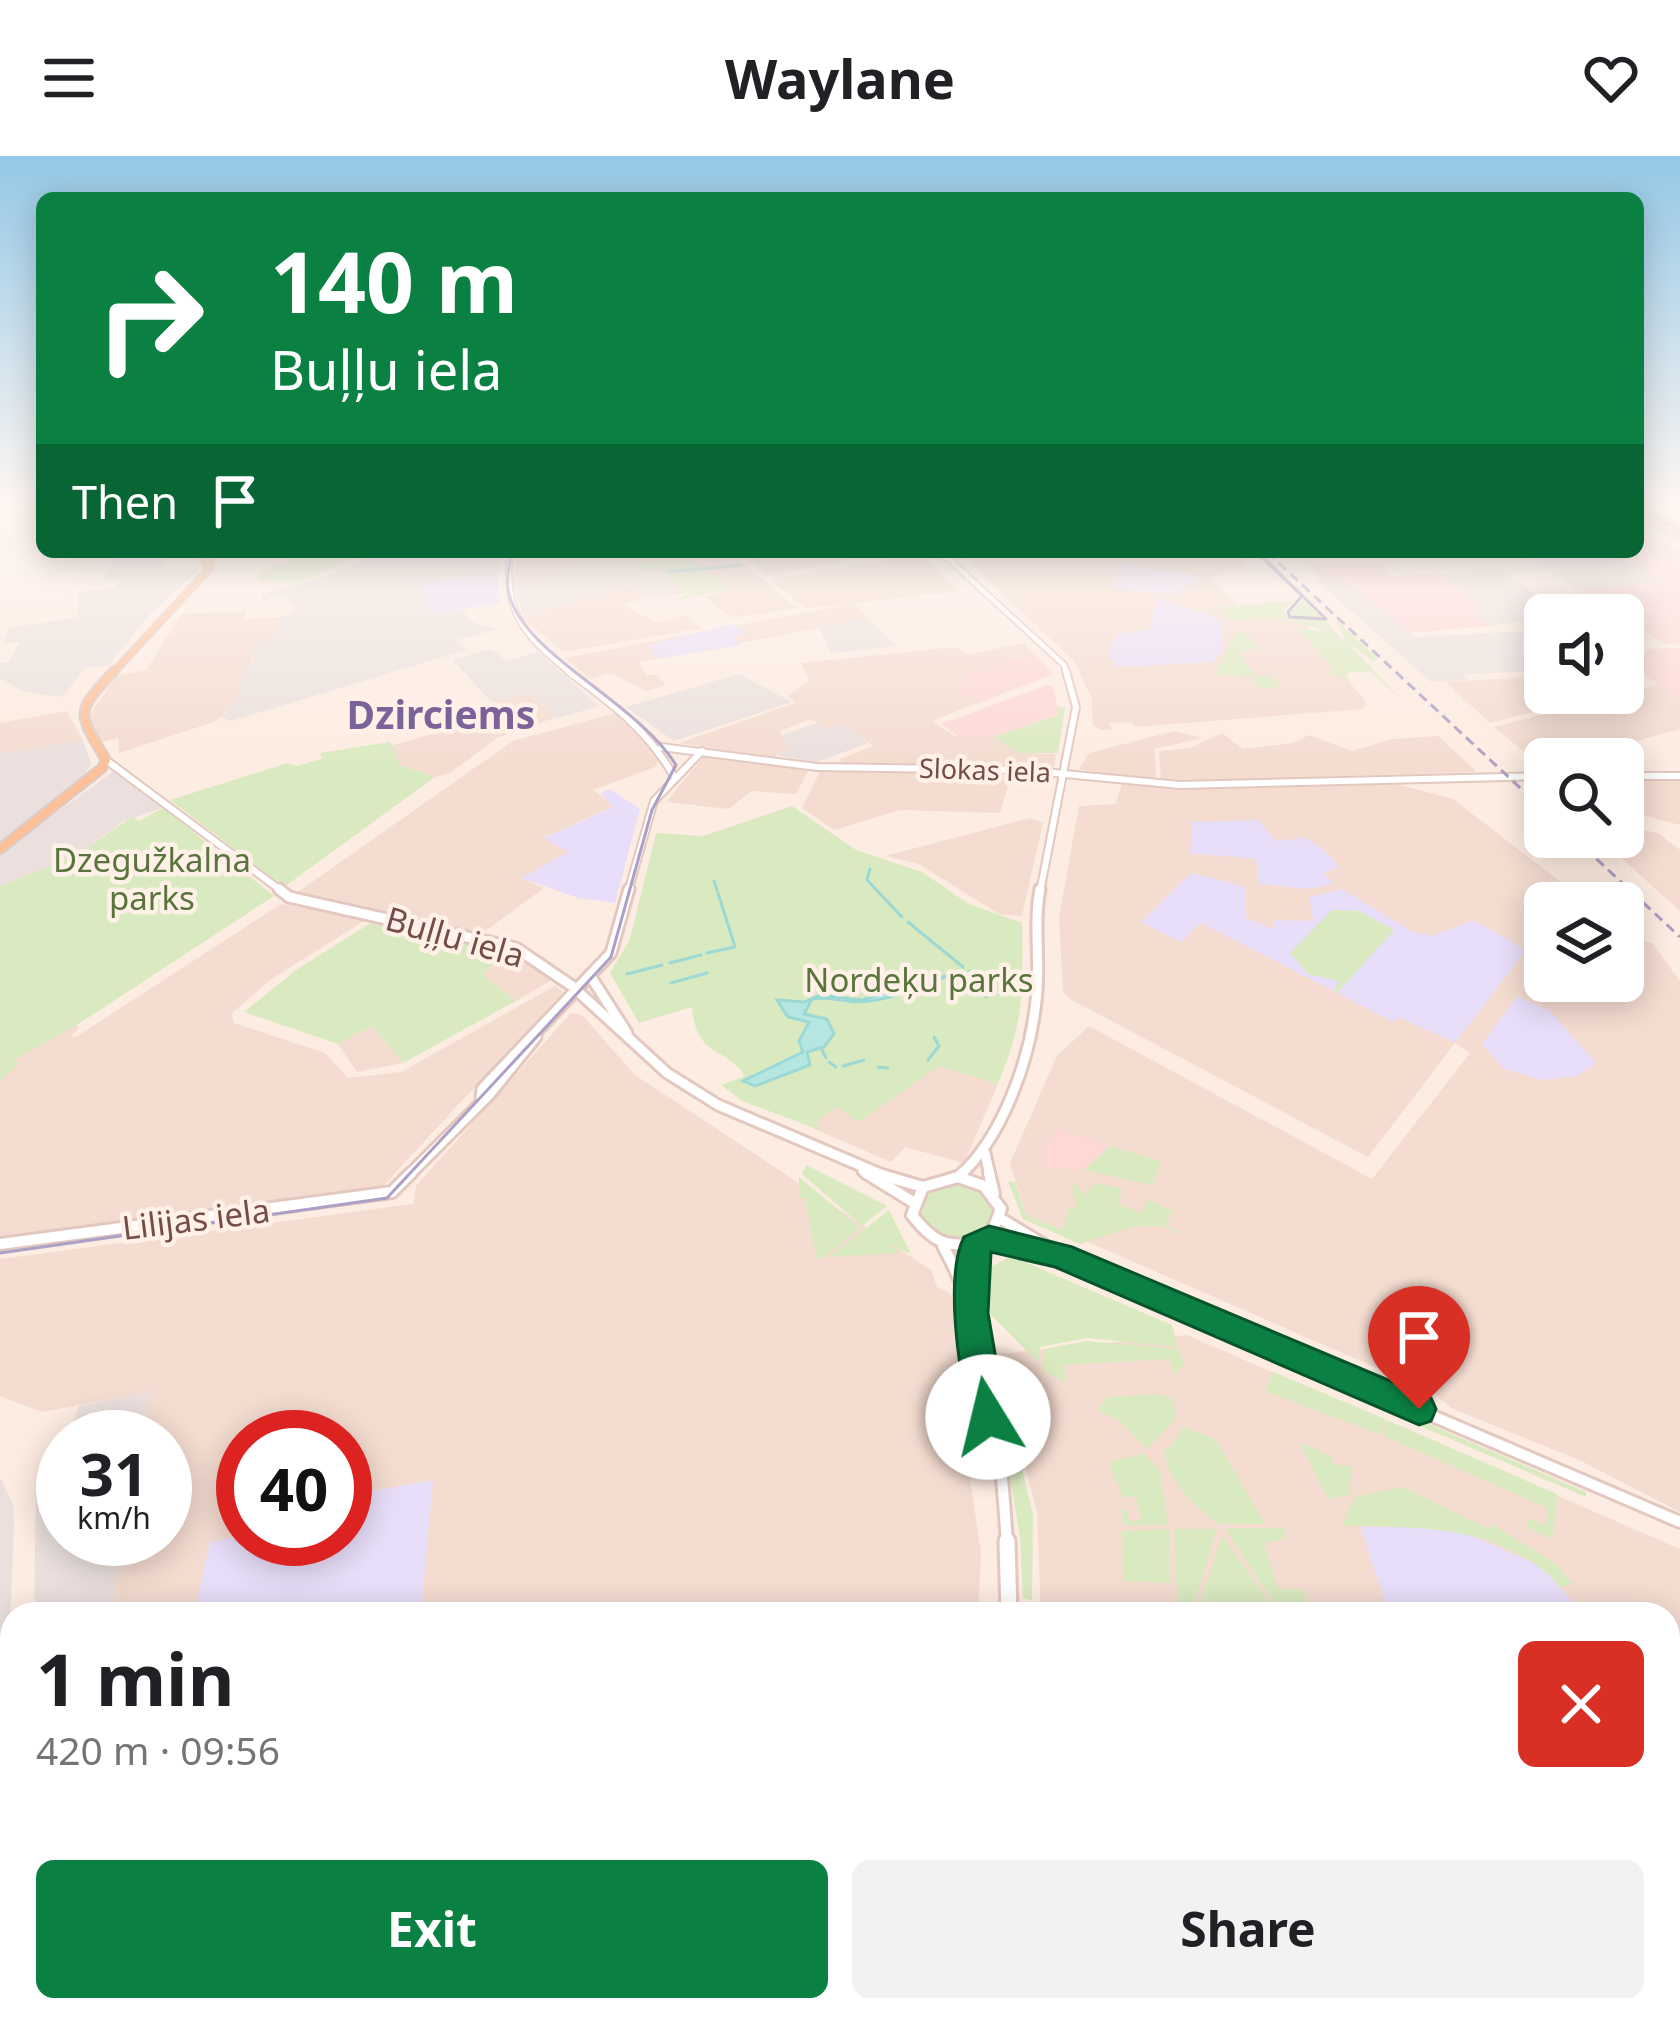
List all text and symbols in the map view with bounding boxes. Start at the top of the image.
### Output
text: Waylane [725,41,955,115]
icon: menu [36,45,102,111]
icon: heart [1578,45,1644,111]
text: 140 m [270,223,518,338]
icon: right [72,240,228,396]
text: Buļļu iela [270,332,502,406]
icon: arrive [202,468,268,534]
text: Then [72,471,178,532]
map controls [1524,594,1644,1002]
button: sound [1524,594,1644,714]
district label: Dzirciems [347,687,535,740]
button: search [1524,738,1644,858]
street label: Slokas iela [918,749,1052,790]
park label: Dzegužkalna parks [53,837,251,920]
button: layers [1524,882,1644,1002]
street label: Buļļu iela [381,895,530,978]
park label: Nordeķu parks [804,957,1034,1002]
street label: Lilijas iela [120,1187,272,1250]
pin [1368,1286,1470,1409]
icon: arrive [1386,1304,1452,1370]
position arrow [925,1354,1051,1480]
speed limit sign: 40 [216,1410,372,1566]
text: 31 [80,1432,148,1514]
text: km/h [77,1497,151,1538]
text: 1 min [36,1629,234,1727]
button: close [1518,1641,1644,1767]
text: 420 m · 09:56 [36,1723,280,1776]
button: Exit [36,1860,828,1998]
button: Share [852,1860,1644,1998]

